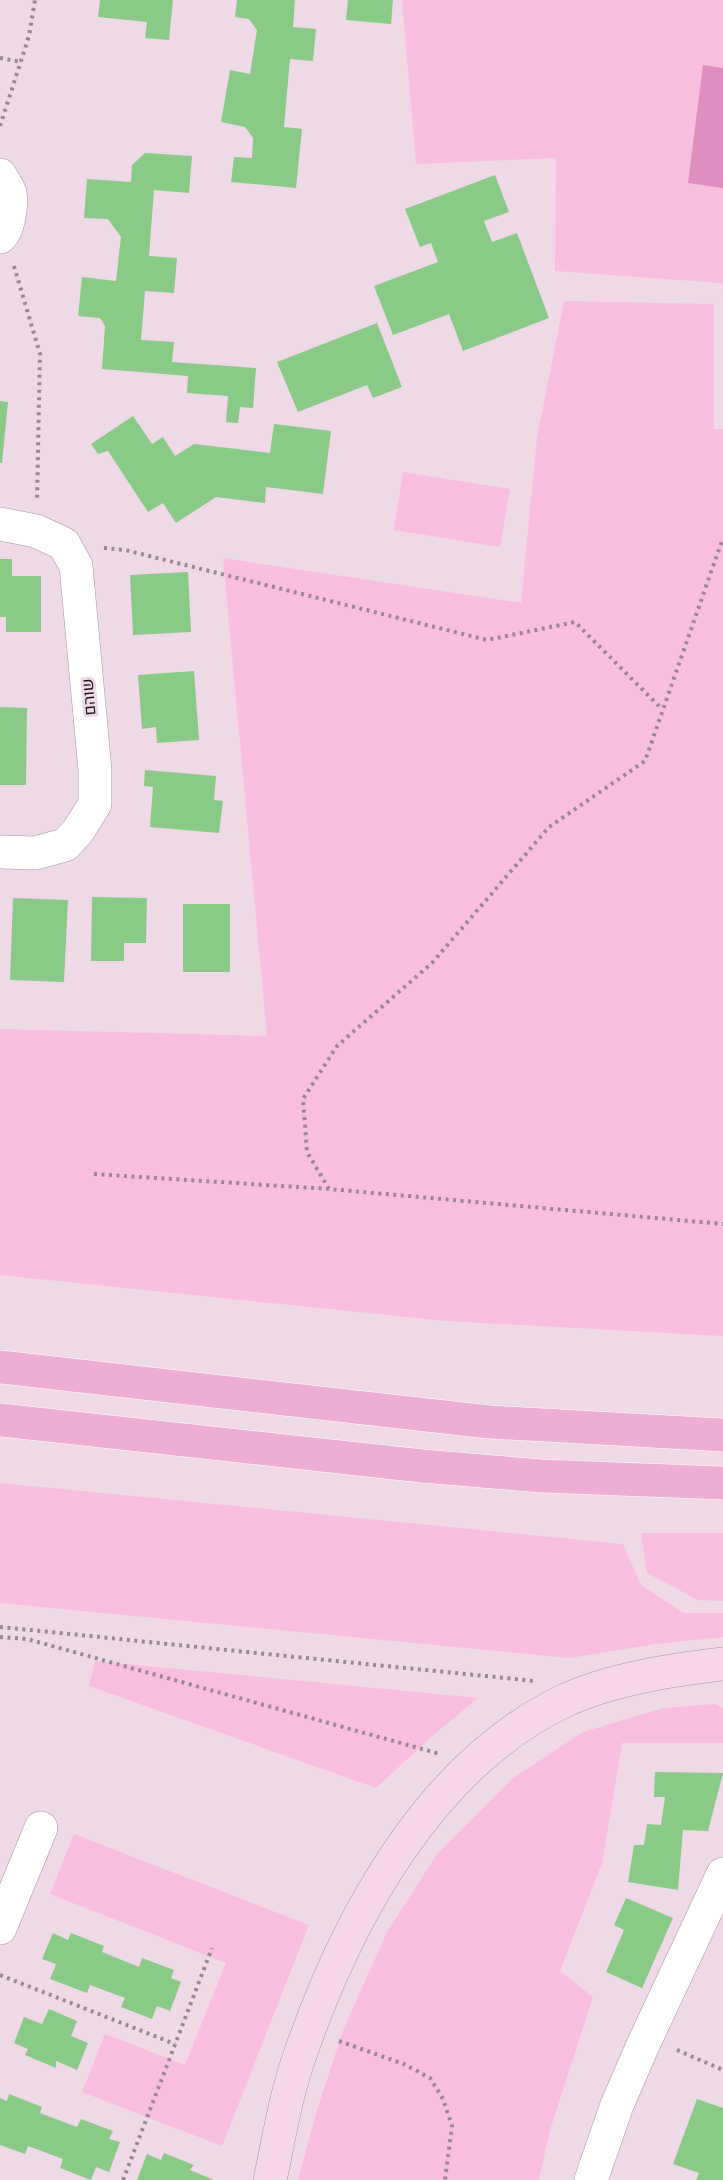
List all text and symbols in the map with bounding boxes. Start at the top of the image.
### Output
street label: שוהם [76,678,100,716]

